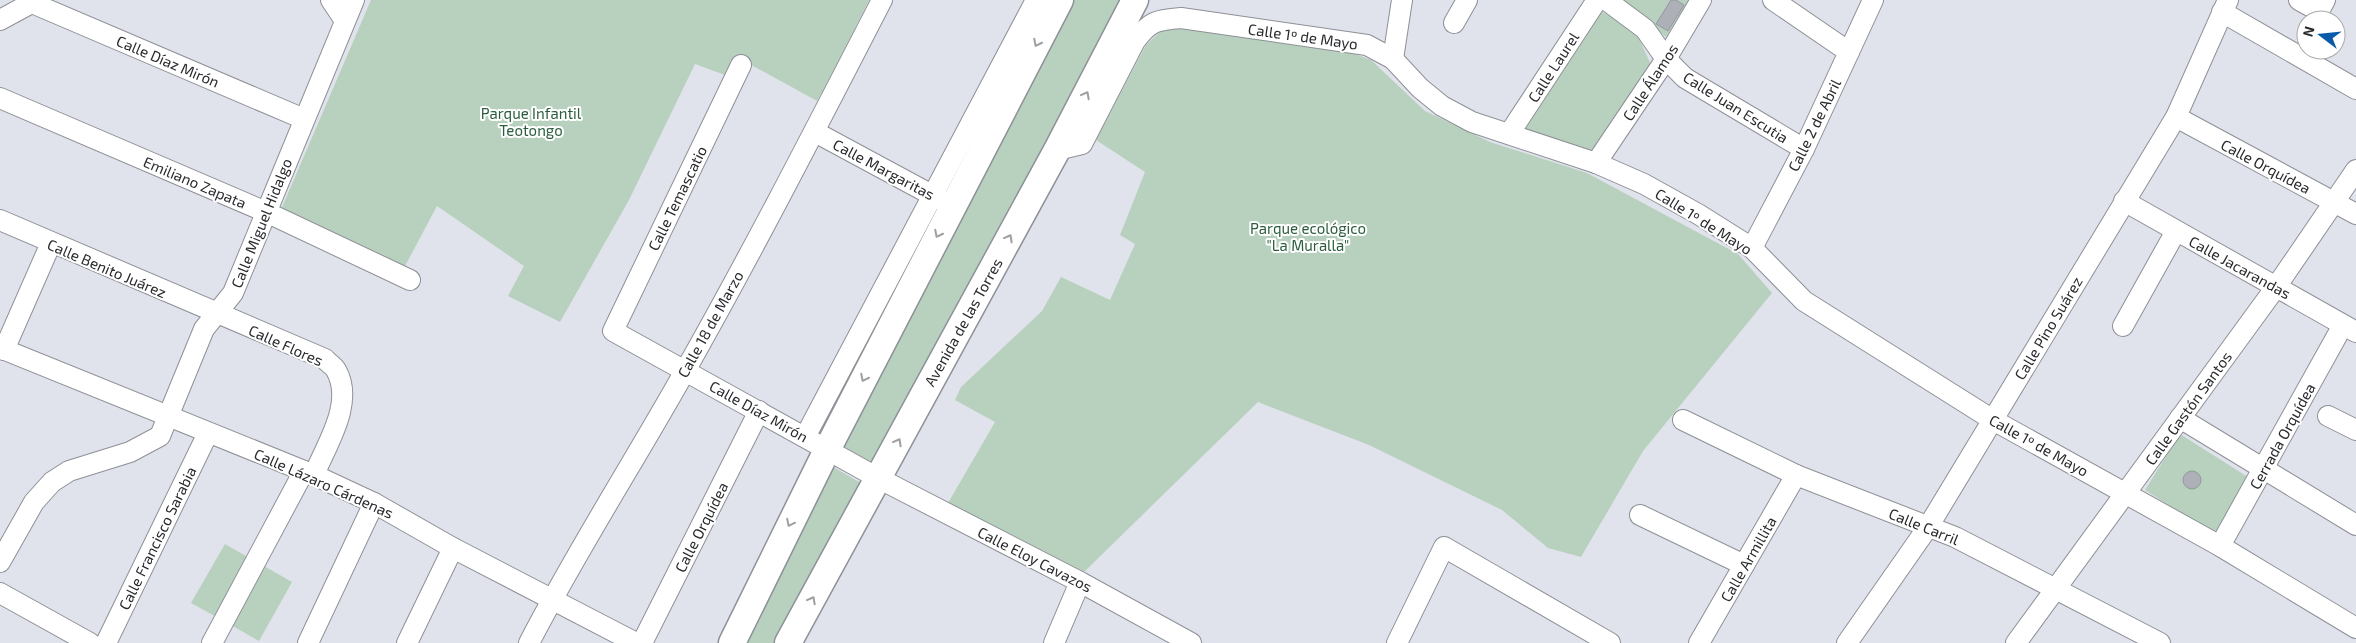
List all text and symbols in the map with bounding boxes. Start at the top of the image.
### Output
north arrow [2296,10,2346,60]
street label: Calle 1º de Mayo [1247,19,1359,53]
text: N [2298,24,2318,38]
street label: Calle Laurel [1524,28,1583,105]
street label: Calle Díaz Mirón [114,31,222,91]
one-way arrow [1033,38,1043,47]
street label: Calle Álamos [1618,40,1682,124]
street label: Calle Juan Escutia [1680,67,1792,147]
street label: Calle 2 de Abril [1784,75,1844,174]
one-way arrow [1080,91,1090,100]
park label: Parque Infantil Teotongo [481,104,582,139]
street label: Calle Margaritas [830,135,938,203]
street label: Calle Orquídea [2218,135,2314,197]
street label: Calle Temascatio [644,143,710,253]
street label: Emiliano Zapata [141,152,249,212]
street label: Calle Miguel Hidalgo [227,156,295,290]
street label: Calle 1º de Mayo [1652,184,1756,258]
park label: Parque ecológico "La Muralla" [1250,219,1366,254]
one-way arrow [934,229,944,238]
street label: Calle Jacarandas [2186,232,2294,302]
one-way arrow [1003,234,1013,243]
street label: Calle Benito Juárez [45,235,169,301]
street label: Avenida de las Torres [920,255,1006,389]
street label: Calle 18 de Marzo [673,268,747,380]
street label: Calle Pino Suárez [2010,273,2086,383]
street label: Calle Flores [246,321,326,369]
street label: Calle Gastón Santos [2141,348,2235,468]
one-way arrow [860,373,870,382]
street label: Calle Díaz Mirón [707,376,811,446]
street label: Cerrada Orquídea [2245,380,2319,492]
street label: Calle 1º de Mayo [1986,410,2092,480]
one-way arrow [891,438,901,447]
street label: Calle Lázaro Cárdenas [252,444,396,522]
street label: Calle Francisco Sarabia [114,463,200,613]
street label: Calle Orquídea [671,479,731,575]
street label: Calle Carril [1886,504,1962,548]
street label: Calle Armillita [1716,513,1780,605]
one-way arrow [787,518,797,527]
street label: Calle Eloy Cavazos [975,522,1095,596]
one-way arrow [806,596,816,605]

